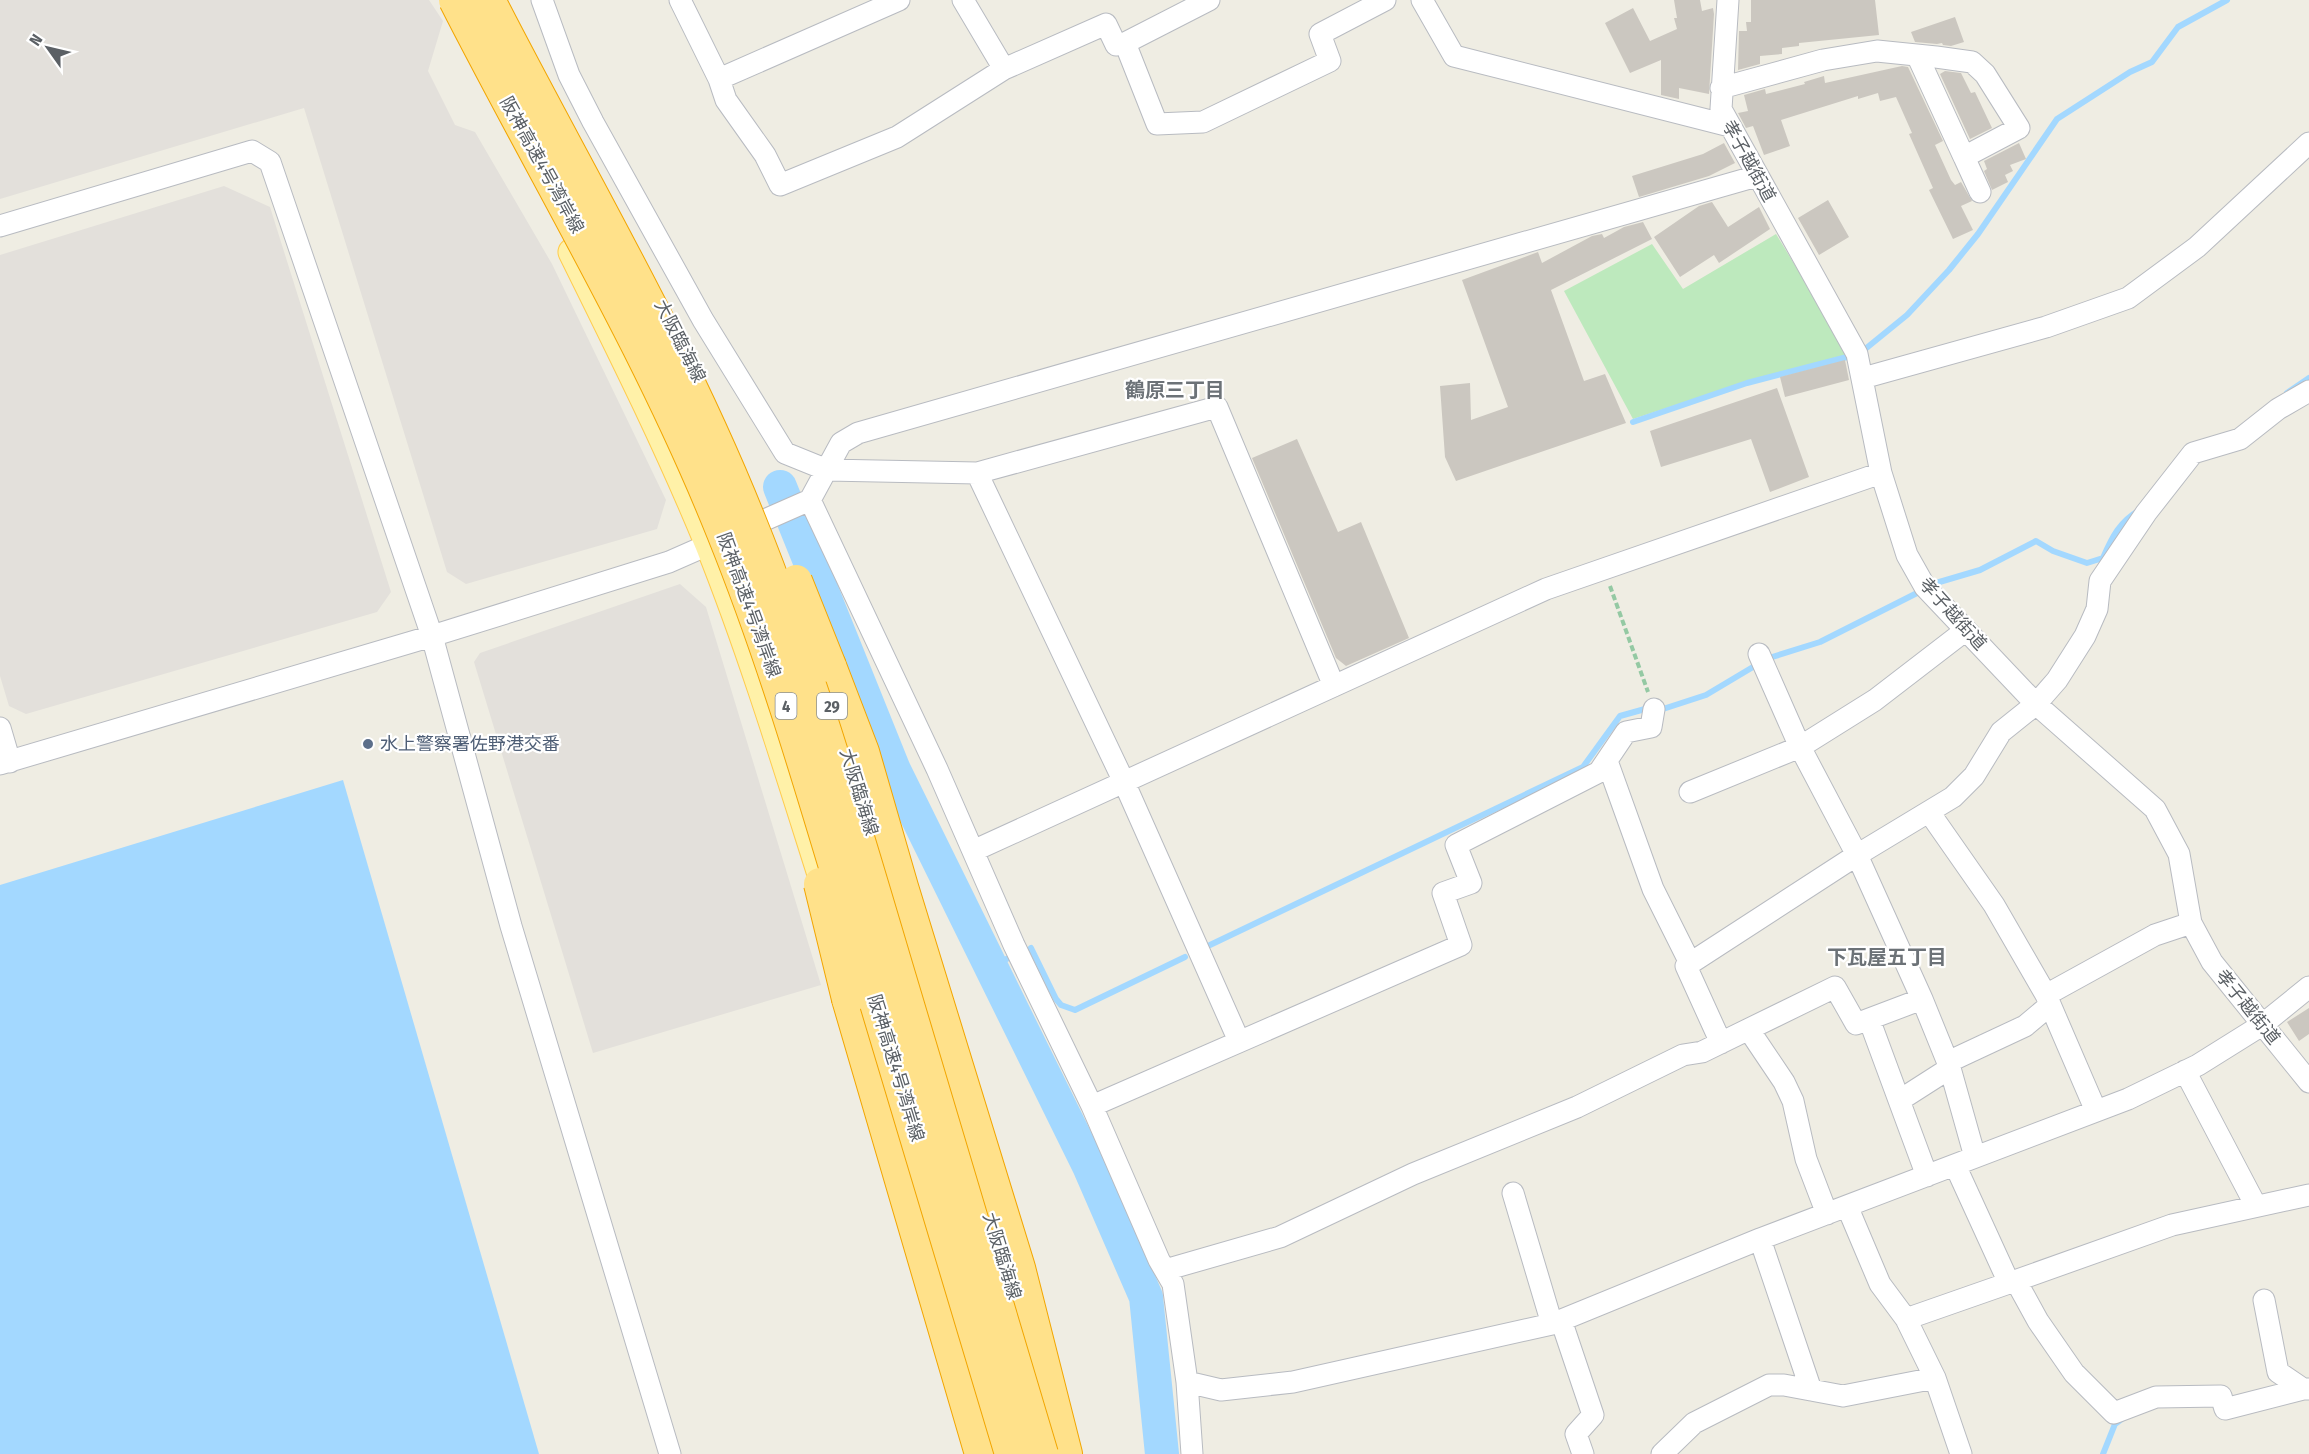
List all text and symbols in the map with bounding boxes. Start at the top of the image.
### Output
north arrow [18,18,78,78]
text: N [25,31,47,49]
street label: 阪神高速4号湾岸線 [495,93,589,237]
street label: 孝子越街道 [1718,116,1780,206]
street label: 大阪臨海線 [650,296,710,386]
district label: 鶴原三丁目 [1125,378,1225,402]
street label: 阪神高速4号湾岸線 [713,529,785,681]
street label: 孝子越街道 [1915,573,1991,655]
road number: 4 [776,693,796,719]
road number: 29 [817,693,847,719]
place label: 水上警察署佐野港交番 [380,733,560,755]
marker: 水上警察署佐野港交番 [361,737,375,751]
street label: 大阪臨海線 [835,746,883,838]
district label: 下瓦屋五丁目 [1827,945,1947,969]
street label: 孝子越街道 [2211,965,2285,1049]
street label: 阪神高速4号湾岸線 [863,992,929,1144]
street label: 大阪臨海線 [978,1210,1026,1302]

